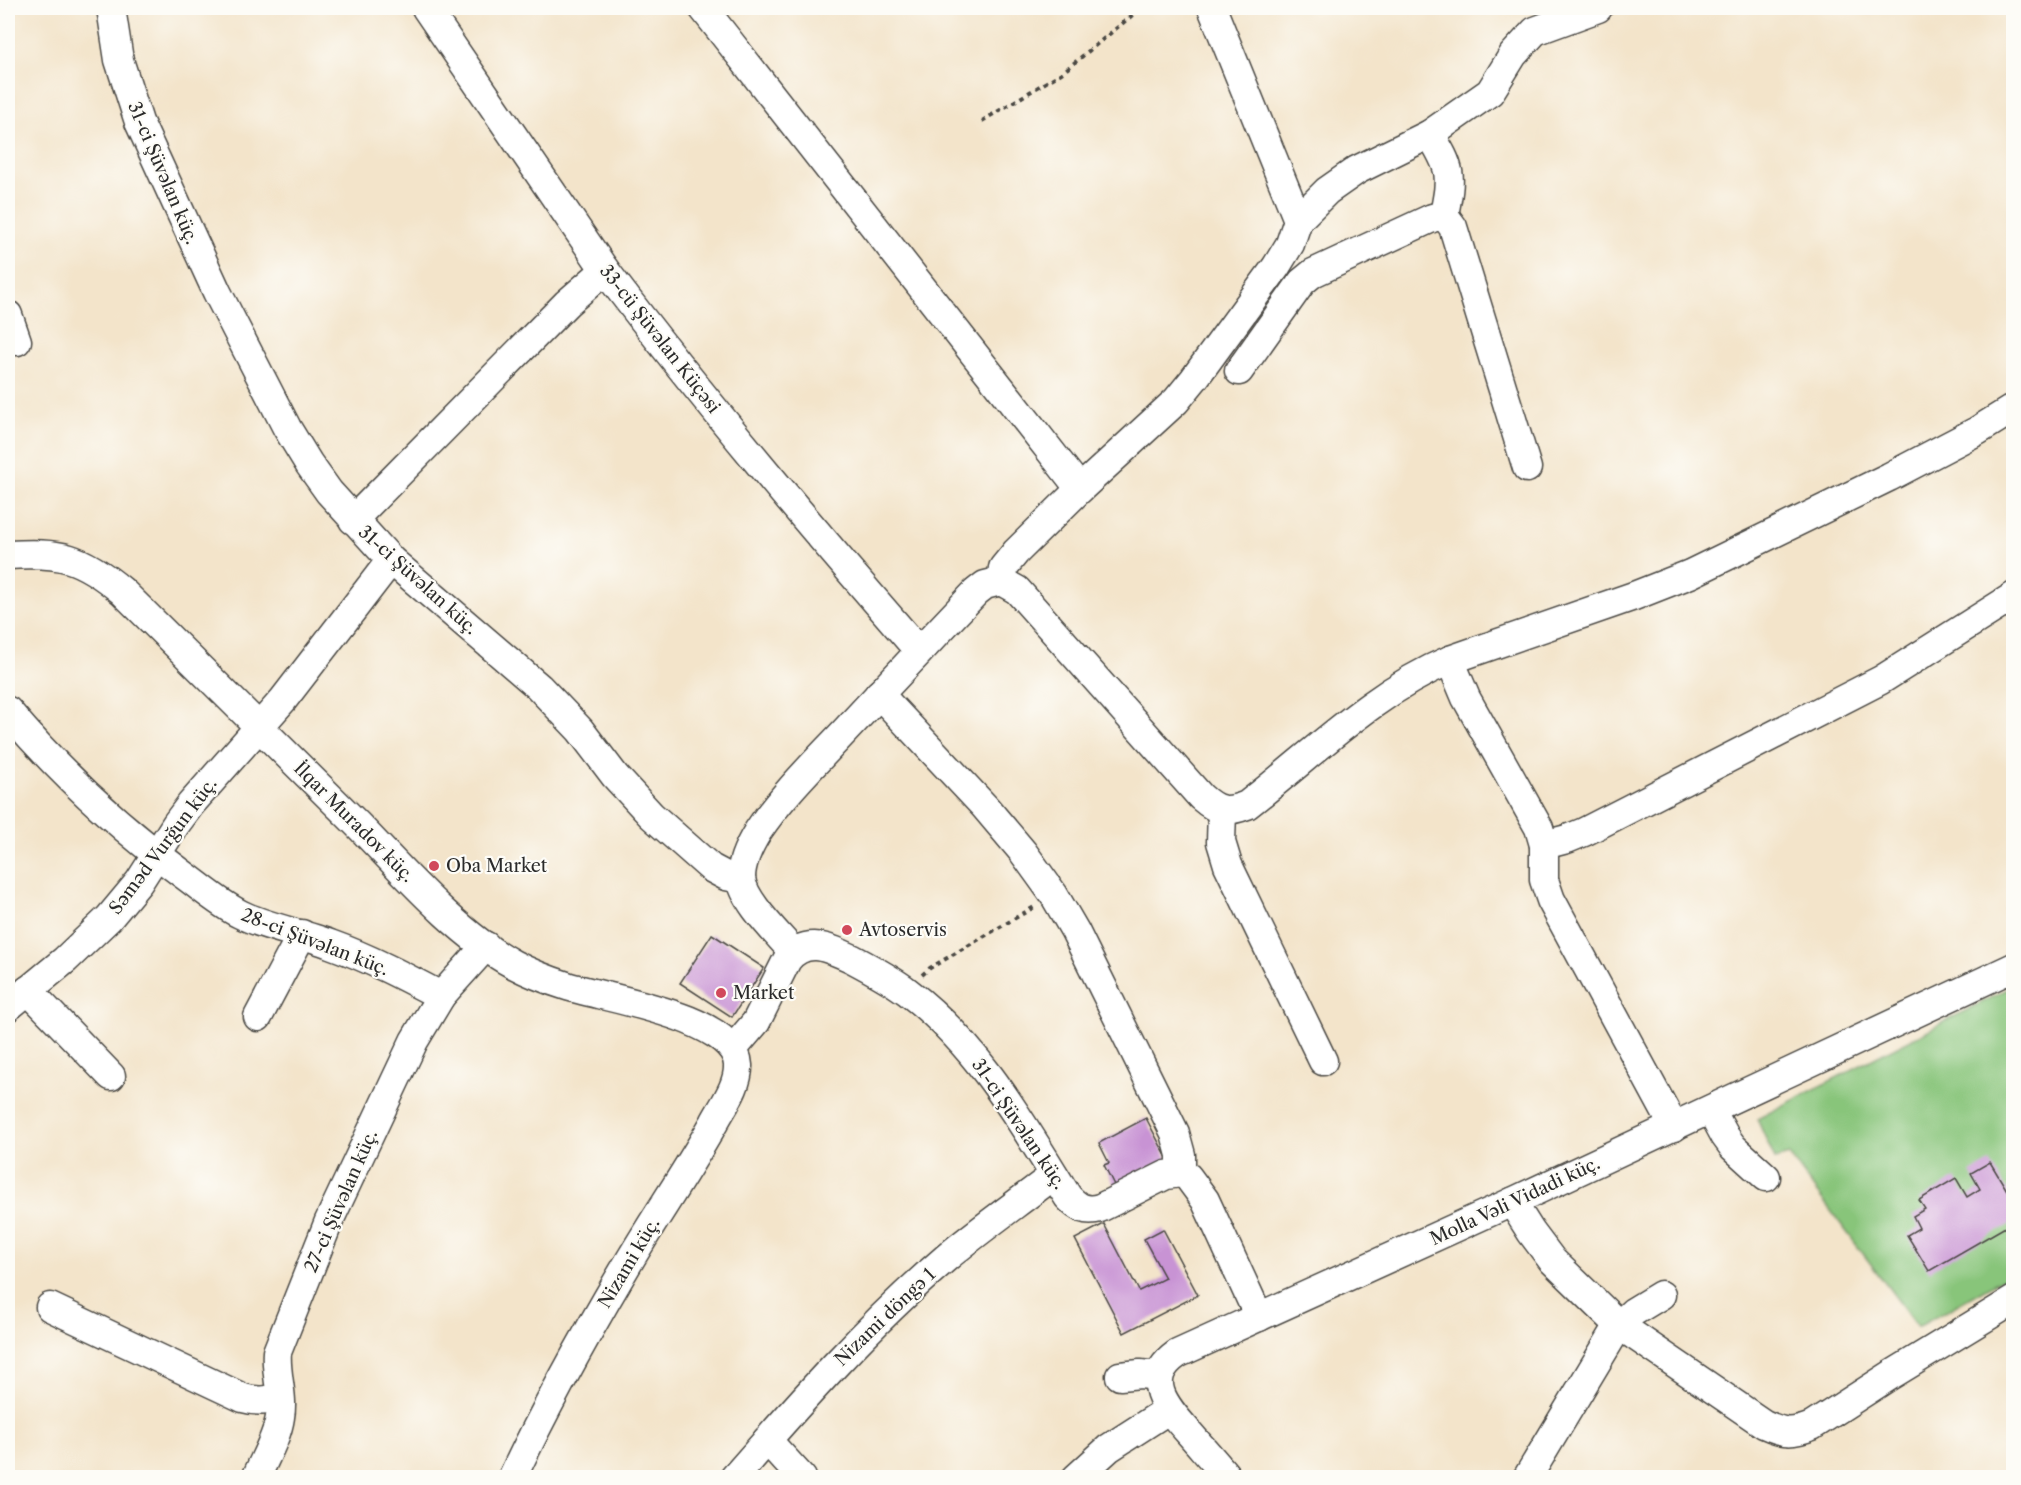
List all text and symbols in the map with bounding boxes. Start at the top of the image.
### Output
street label: 31-ci Şüvəlan küç. [123,98,203,248]
street label: 33-cü Şüvəlan Küçəsi [595,260,725,418]
street label: 31-ci Şüvəlan küç. [354,521,482,639]
street label: İlqar Muradov küç. [289,756,420,887]
street label: Səməd Vurğun küç. [104,773,222,919]
place label: Oba Market [446,855,548,877]
marker: Oba Market [427,859,441,873]
street label: 28-ci Şüvəlan küç. [238,904,392,980]
place label: Avtoservis [858,919,947,941]
marker: Avtoservis [840,923,854,937]
place label: Market [733,982,795,1004]
marker: Market [714,986,728,1000]
street label: 31-ci Şüvəlan küç. [967,1055,1071,1193]
street label: 27-ci Şüvəlan küç. [300,1126,382,1276]
street label: Molla Vəli Vidadi küç. [1427,1152,1603,1250]
street label: Nizami küç. [593,1214,665,1312]
street label: Nizami döngə 1 [830,1263,940,1370]

